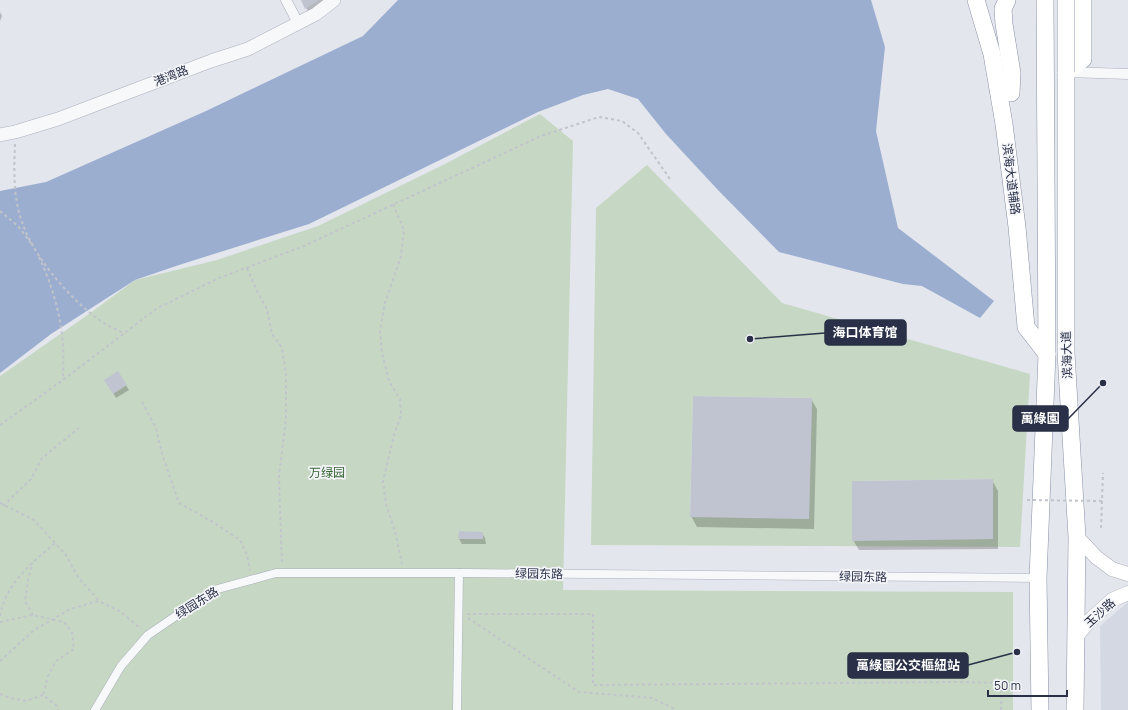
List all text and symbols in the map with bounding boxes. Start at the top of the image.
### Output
street label: 港湾路 [151,61,191,90]
street label: 滨海大道辅路 [999,142,1024,216]
callout: 海口体育馆 [825,320,906,345]
text: 海口体育馆 [832,323,898,341]
street label: 滨海大道 [1057,331,1076,379]
callout: 萬綠園 [1013,406,1068,431]
text: 萬綠園 [1020,409,1060,427]
park label: 万绿园 [309,464,345,481]
street label: 绿园东路 [515,565,563,582]
street label: 绿园东路 [839,568,887,585]
street label: 绿园东路 [172,583,222,623]
street label: 玉沙路 [1081,594,1119,631]
callout: 萬綠園公交樞紐站 [848,653,968,678]
text: 萬綠園公交樞紐站 [856,656,960,674]
scale bar [988,672,1067,698]
text: 50 m [994,677,1021,694]

